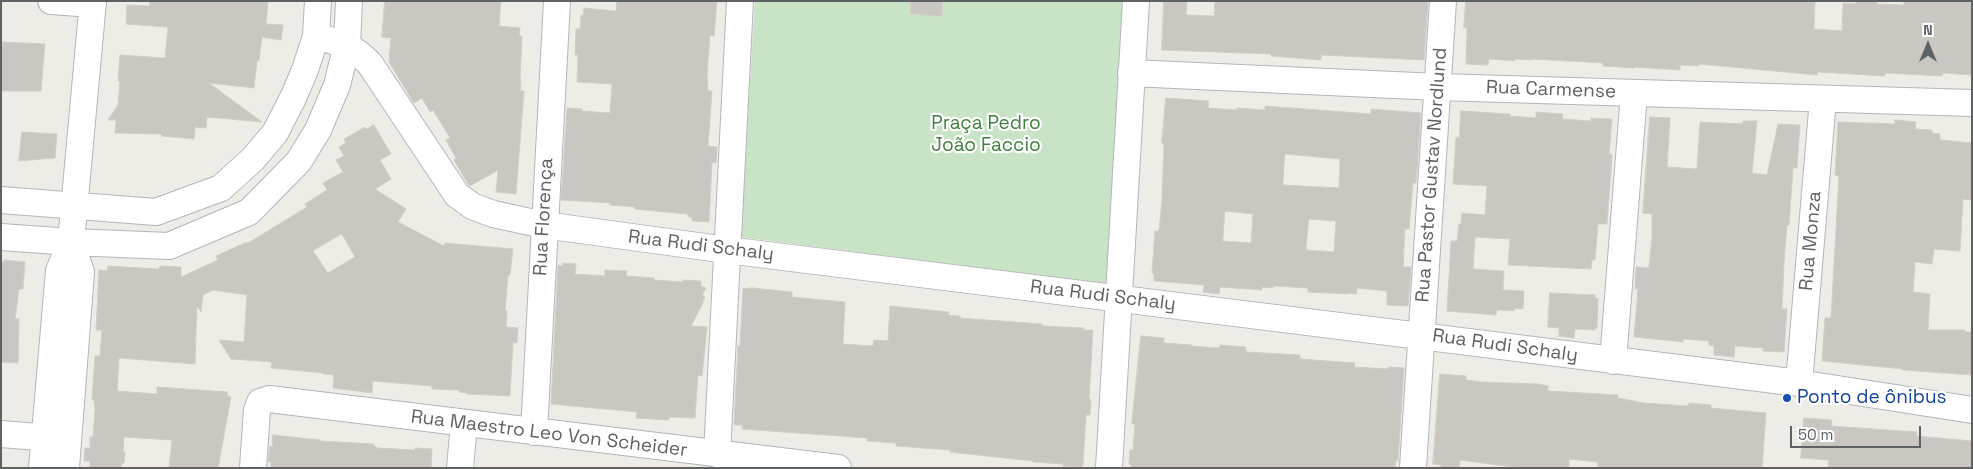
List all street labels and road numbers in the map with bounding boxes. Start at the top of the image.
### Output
street label: Rua Pastor Gustav Nordlund [1412,47,1452,303]
street label: Rua Carmense [1486,76,1616,104]
street label: Rua Florença [530,157,558,277]
street label: Rua Monza [1795,190,1827,292]
street label: Rua Rudi Schaly [627,226,775,266]
street label: Rua Rudi Schaly [1029,276,1177,316]
street label: Rua Rudi Schaly [1431,325,1579,367]
street label: Rua Maestro Leo Von Scheider [409,406,689,462]

